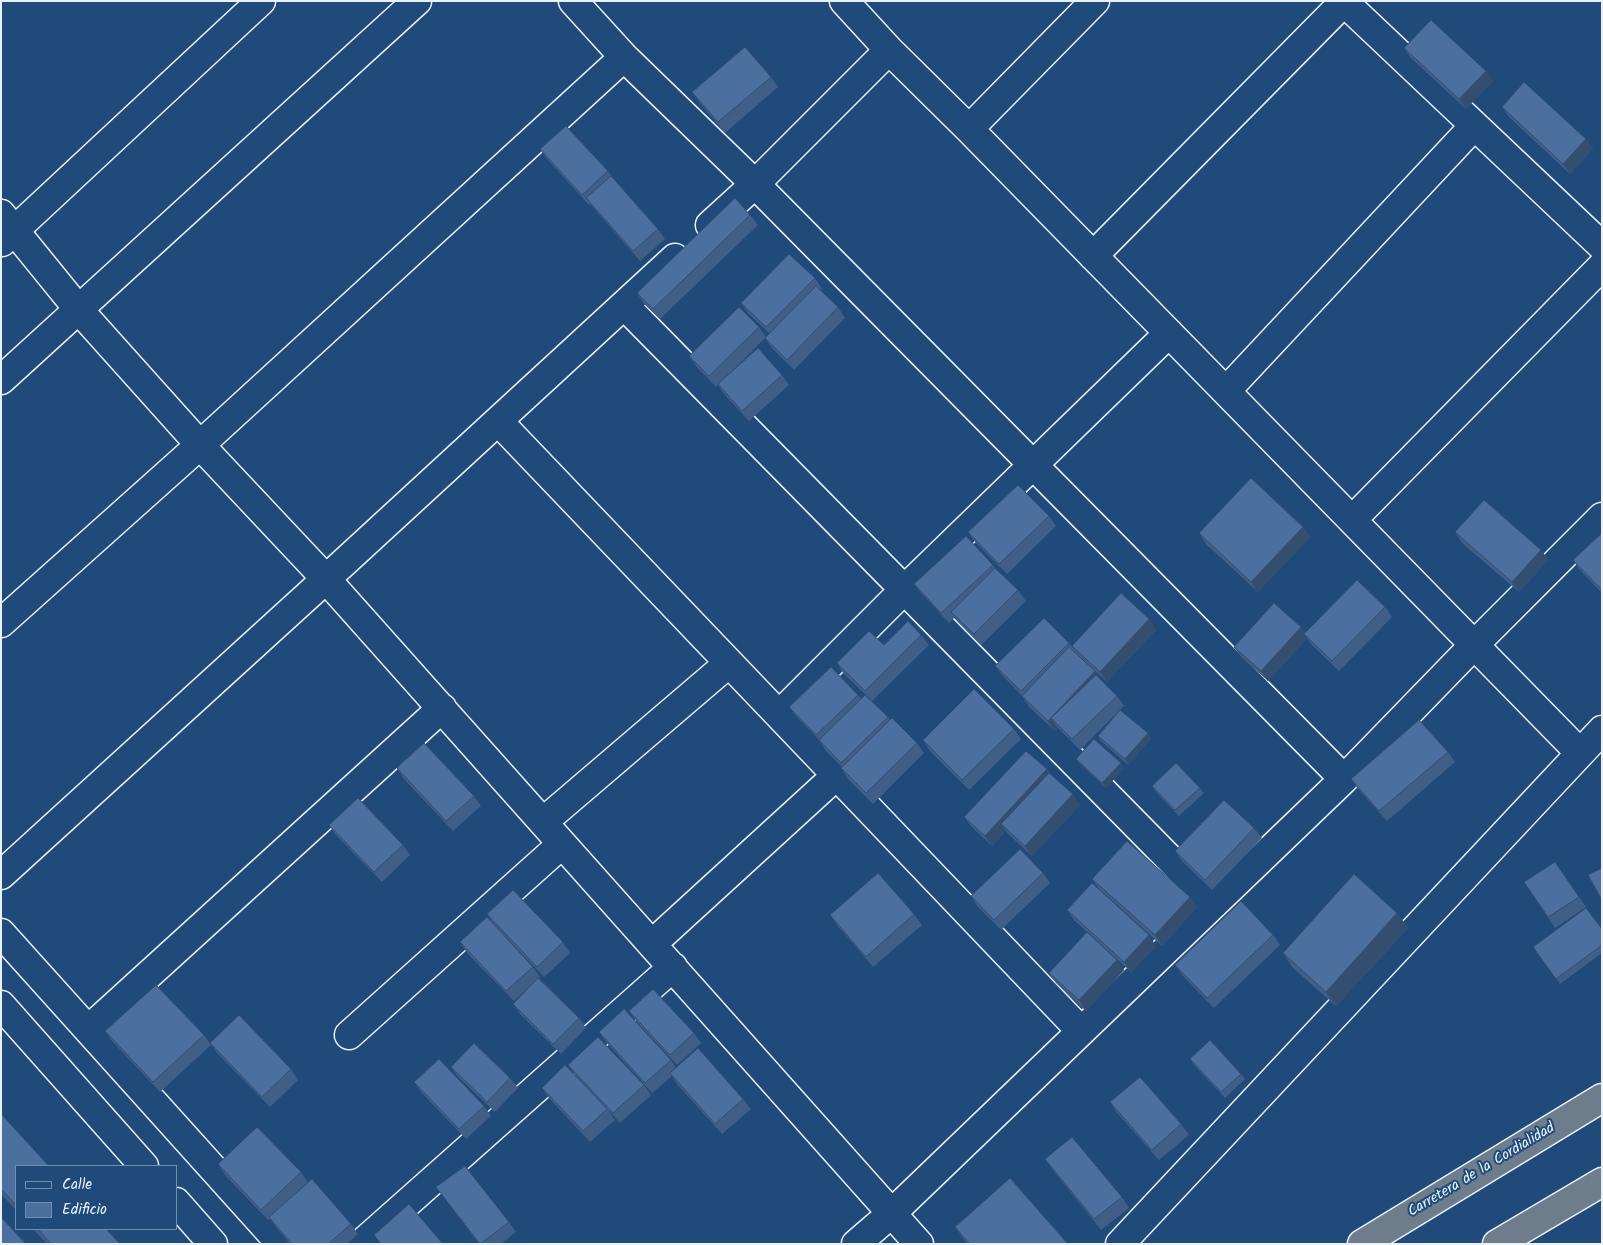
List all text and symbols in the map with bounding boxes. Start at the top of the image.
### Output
street label: Carretera de la Cordialidad [1405,1120,1559,1222]
legend [15,1165,178,1230]
text: Calle [62,1173,92,1197]
text: Edificio [62,1198,107,1222]

